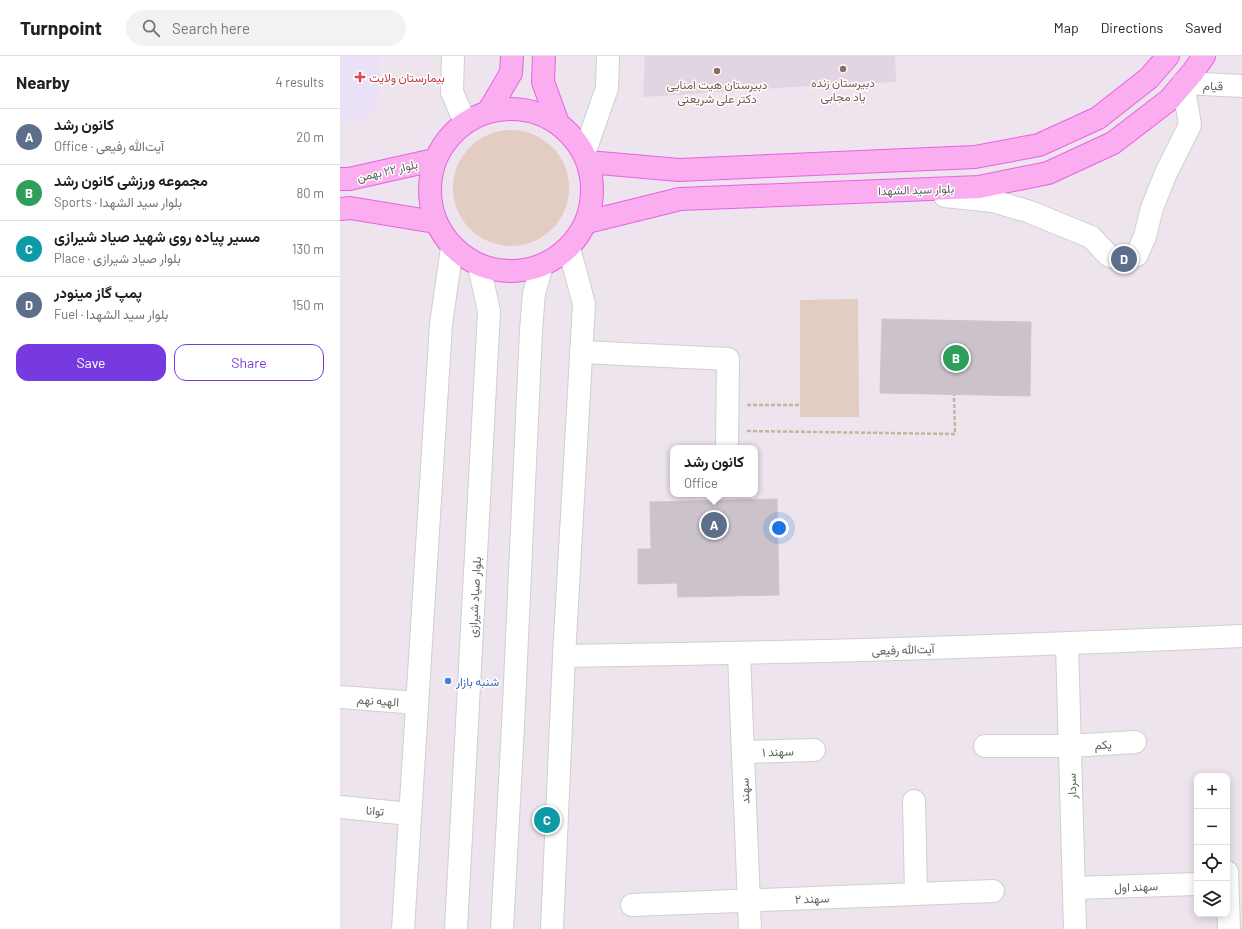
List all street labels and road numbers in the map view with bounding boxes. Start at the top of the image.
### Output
street label: قیام [1203,78,1223,94]
street label: بلوار ۲۲ بهمن [355,156,419,186]
street label: بلوار سید الشهدا [878,181,954,199]
street label: بلوار صیاد شیرازی [465,556,485,638]
street label: آیت‌الله رفیعی [871,641,936,659]
street label: الهیه نهم [356,692,400,710]
street label: یکم [1094,736,1113,754]
street label: سهند ۱ [762,743,794,761]
street label: سردار [1064,773,1080,800]
street label: سهند [737,778,753,804]
street label: توانا [365,802,385,820]
street label: سهند اول [1114,878,1158,896]
street label: سهند ۲ [794,890,830,908]

